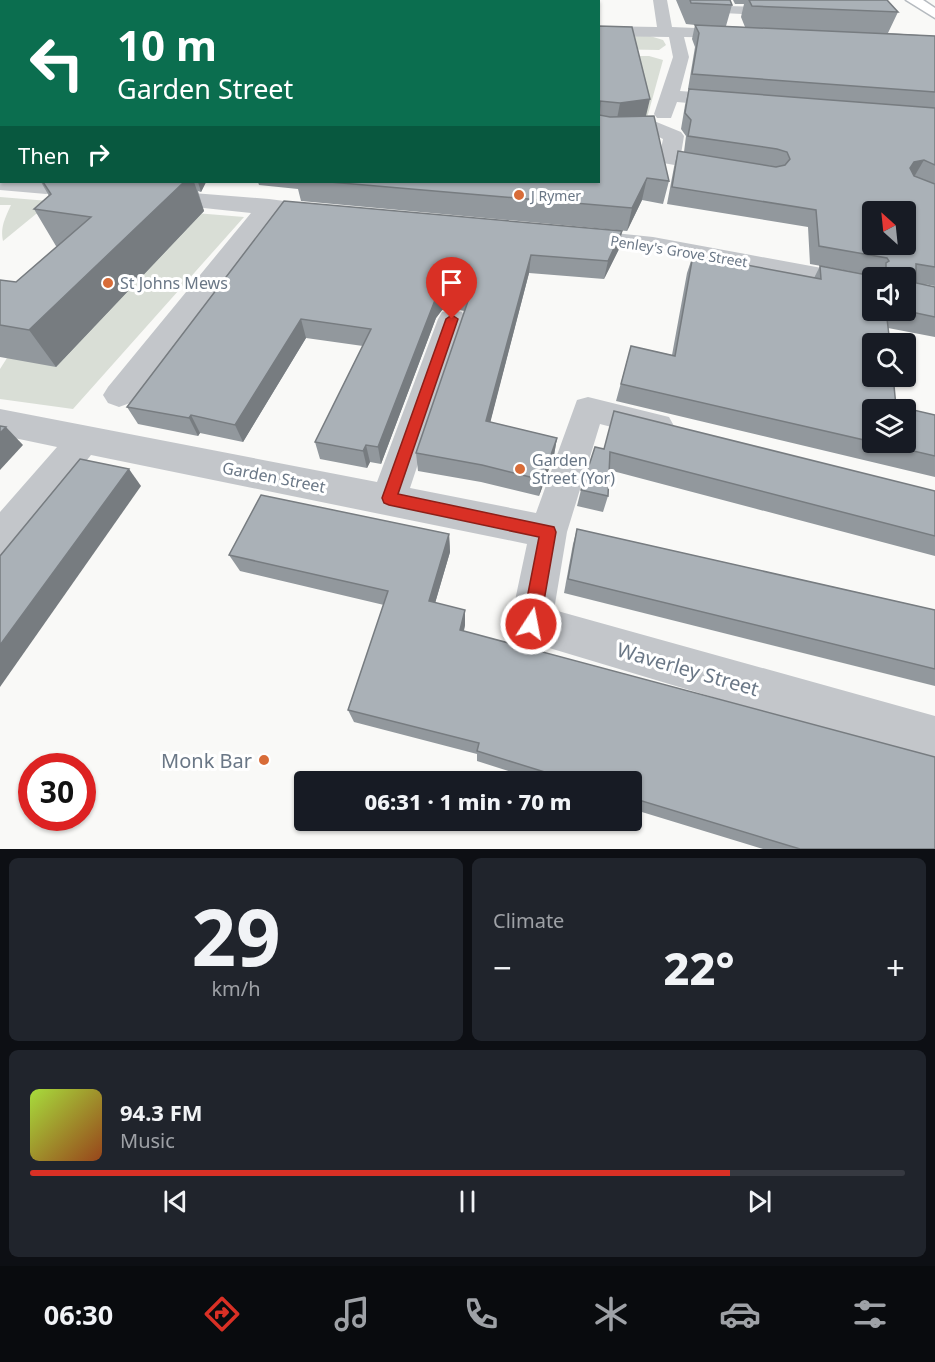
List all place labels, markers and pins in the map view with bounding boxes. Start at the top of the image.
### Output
place label: J Rymer [529,186,581,205]
marker: J Rymer [512,188,526,202]
pin [426,257,477,319]
place label: St Johns Mews [120,272,228,294]
marker: St Johns Mews [101,276,115,290]
place label: Garden Street (Yor) [532,449,615,489]
marker: Garden Street (Yor) [513,462,527,476]
place label: Monk Bar [161,747,252,774]
marker: Monk Bar [257,753,271,767]

